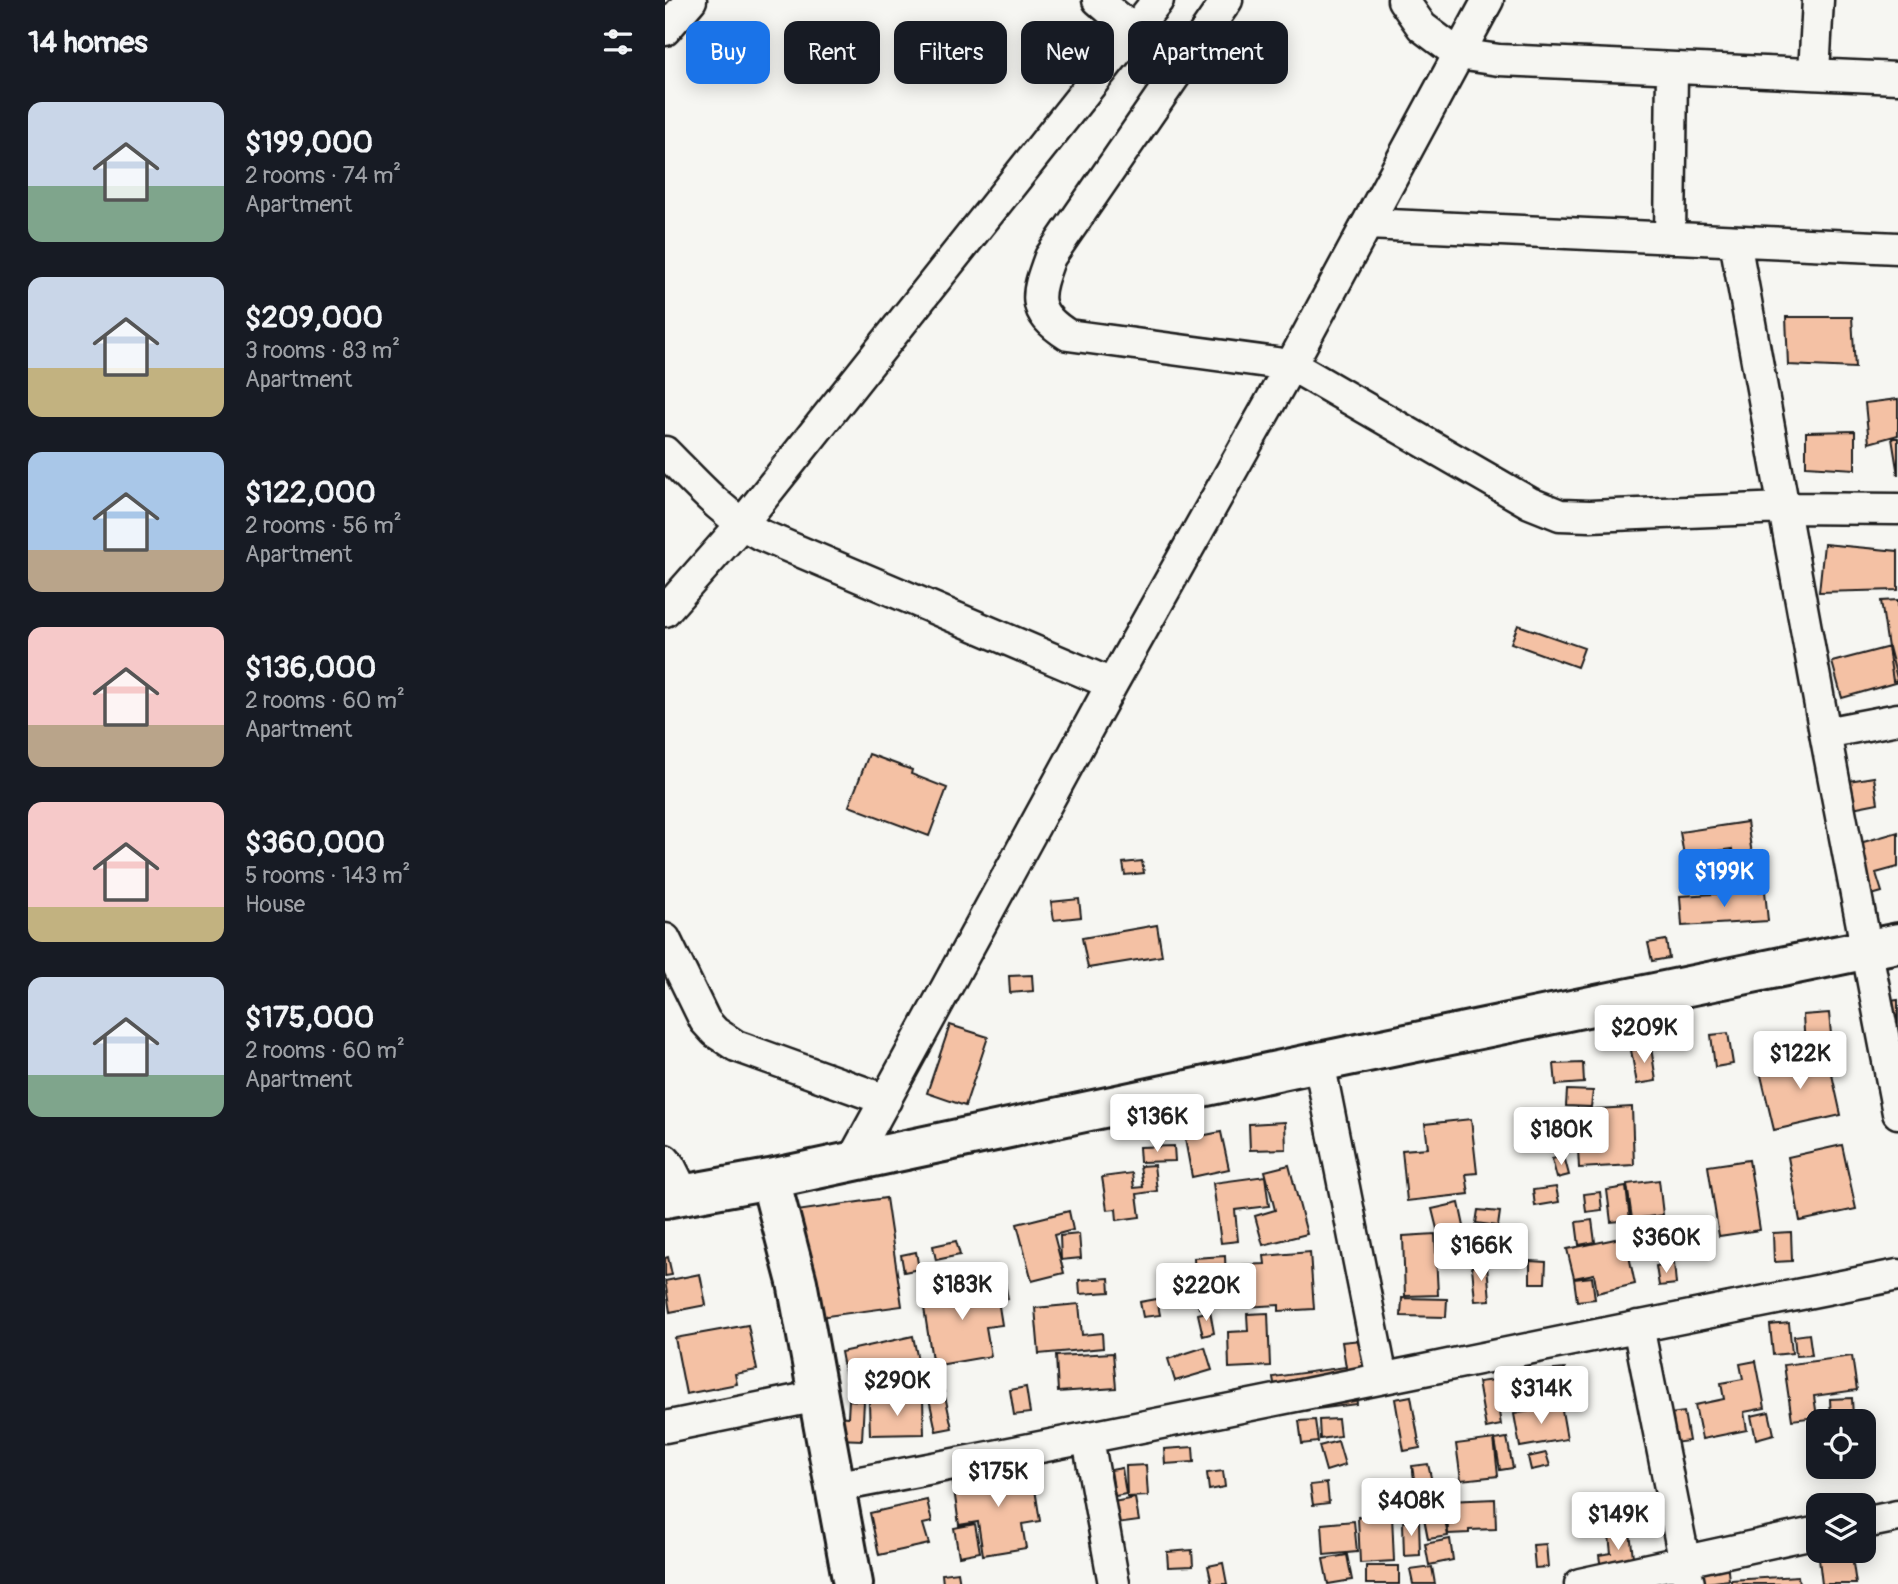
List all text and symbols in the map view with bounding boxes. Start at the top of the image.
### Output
chip: Buy [686,21,770,84]
chip: Rent [784,21,880,84]
chip: Filters [894,21,1007,84]
chip: New [1021,21,1114,84]
chip: Apartment [1128,21,1288,84]
icon: filters [599,23,637,61]
text: 14 homes [28,24,148,61]
text: $199,000 [245,124,373,161]
icon: home [84,130,168,214]
text: 2 rooms · 74 m² [245,161,401,190]
text: Apartment [245,190,352,219]
text: $209,000 [245,299,383,336]
icon: home [84,305,168,389]
text: 3 rooms · 83 m² [245,336,400,365]
text: Apartment [245,365,352,394]
text: $122,000 [245,474,376,511]
icon: home [84,480,168,564]
text: 2 rooms · 56 m² [245,511,402,540]
text: Apartment [245,540,352,569]
text: $136,000 [245,649,376,686]
icon: home [84,655,168,739]
text: 2 rooms · 60 m² [245,686,405,715]
text: Apartment [245,715,352,744]
text: $360,000 [245,824,385,861]
icon: home [84,830,168,914]
pin: $199K [1675,850,1773,909]
text: $199K [1694,857,1754,886]
text: 5 rooms · 143 m² [245,861,410,890]
text: House [245,890,305,919]
text: $175,000 [245,999,374,1036]
icon: home [84,1005,168,1089]
pin: $209K [1595,1006,1693,1065]
text: $209K [1611,1013,1677,1042]
pin: $122K [1751,1032,1849,1091]
text: 2 rooms · 60 m² [245,1036,405,1065]
text: $122K [1769,1039,1831,1068]
text: Apartment [245,1065,352,1094]
pin: $136K [1108,1094,1206,1154]
text: $136K [1126,1102,1188,1131]
pin: $180K [1512,1108,1610,1167]
text: $180K [1530,1115,1592,1144]
pin: $360K [1617,1216,1715,1275]
text: $360K [1632,1223,1700,1252]
pin: $166K [1432,1224,1530,1283]
text: $166K [1450,1231,1512,1260]
pin: $183K [913,1262,1011,1322]
pin: $220K [1157,1264,1255,1323]
text: $183K [932,1270,992,1299]
text: $220K [1172,1271,1240,1300]
pin: $290K [848,1358,946,1418]
text: $290K [864,1366,930,1395]
pin: $314K [1492,1366,1590,1426]
text: $314K [1510,1374,1572,1403]
map controls [1806,1409,1876,1563]
button: locate [1806,1409,1876,1479]
pin: $175K [949,1450,1047,1509]
text: $175K [968,1457,1028,1486]
pin: $408K [1362,1478,1460,1538]
text: $408K [1378,1486,1444,1515]
pin: $149K [1569,1492,1667,1552]
button: layers [1806,1493,1876,1563]
text: $149K [1588,1500,1648,1529]

